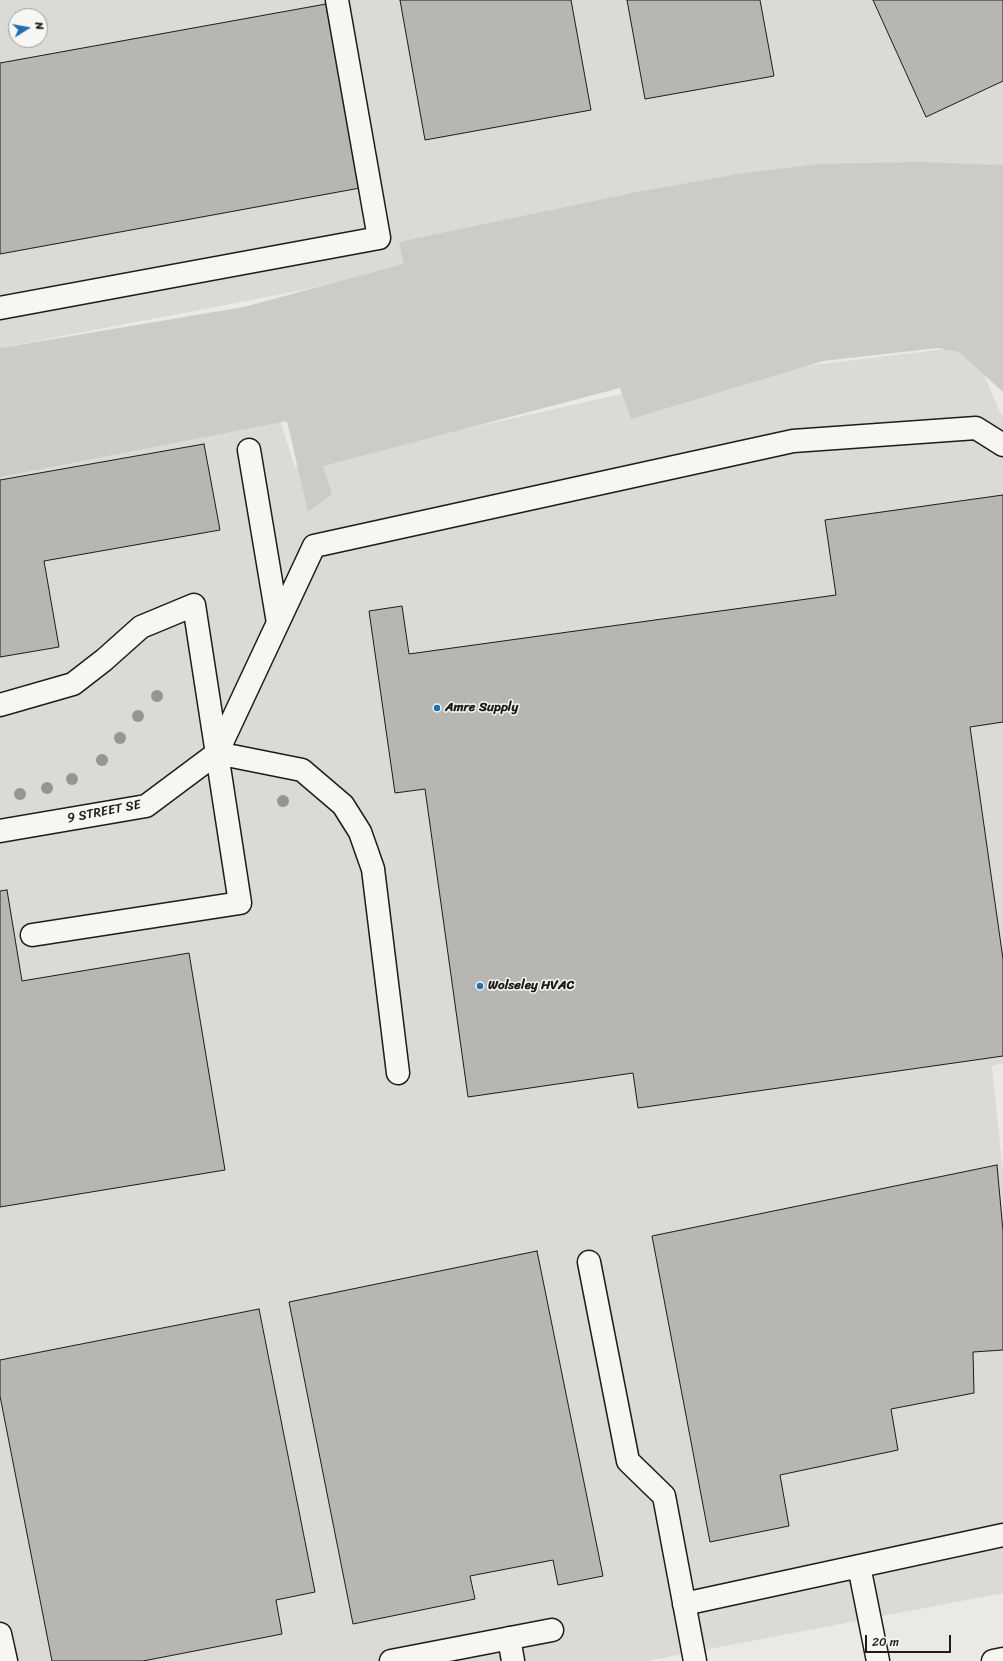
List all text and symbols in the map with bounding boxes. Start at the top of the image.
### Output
north arrow [8,8,48,48]
text: N [29,20,49,31]
place label: Amre Supply [445,700,518,716]
marker: Amre Supply [432,703,442,713]
street label: 9 STREET SE [66,797,142,827]
place label: Wolseley HVAC [488,978,574,994]
marker: Wolseley HVAC [475,981,485,991]
scale bar [867,1627,953,1653]
text: 20 m [872,1631,899,1653]

